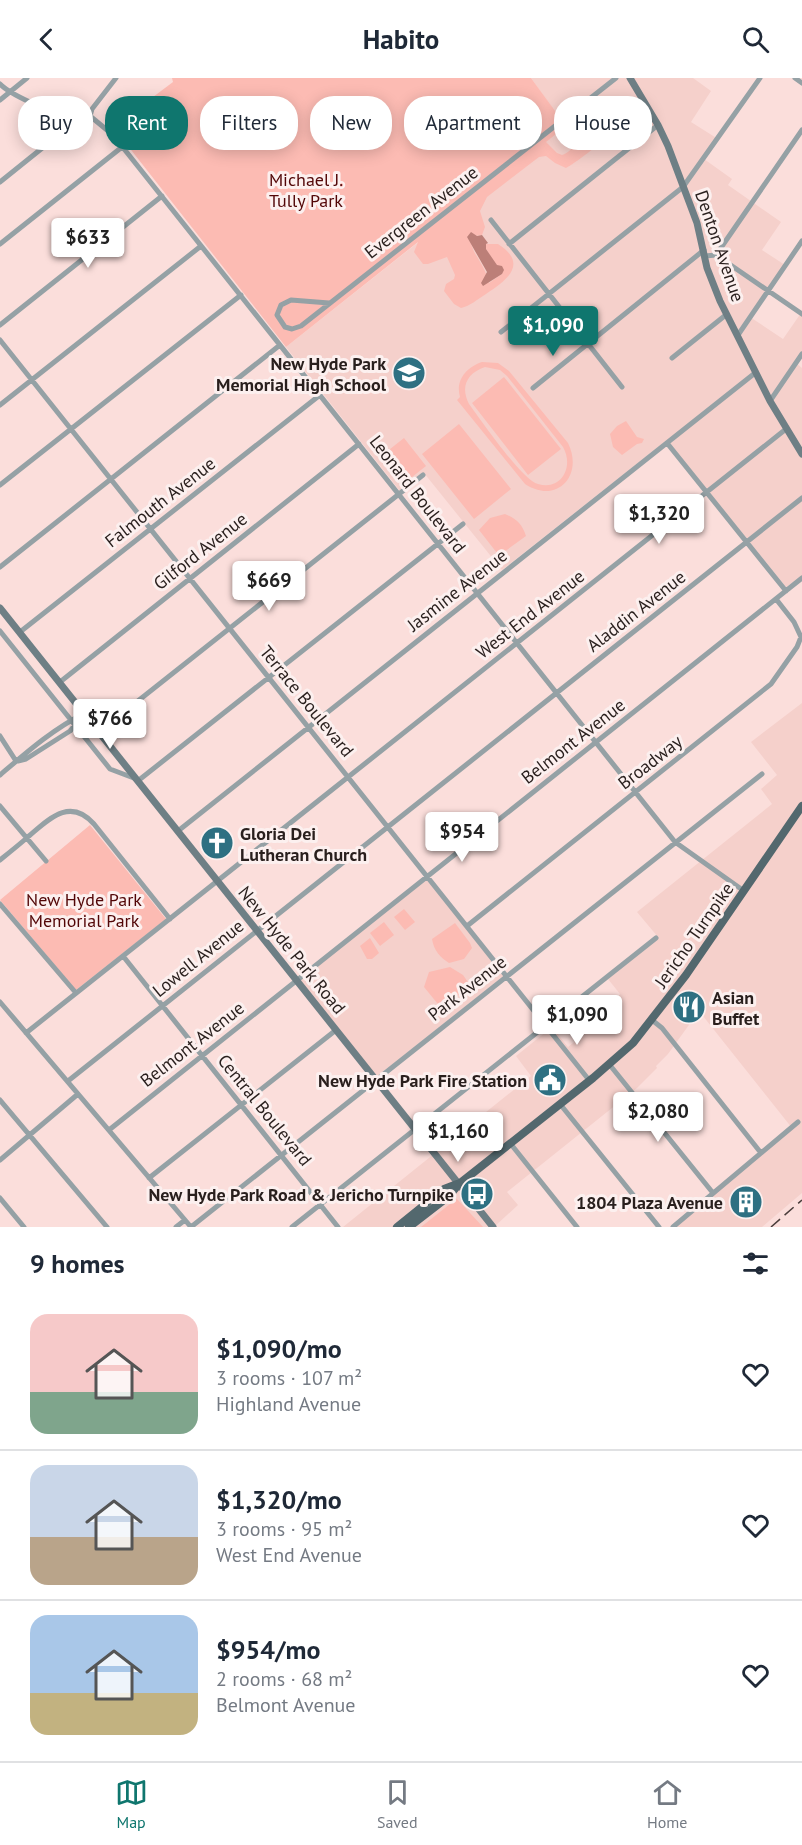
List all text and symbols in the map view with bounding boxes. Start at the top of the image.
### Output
text: Habito [363,22,439,56]
icon: back [30,23,63,56]
icon: search [739,23,772,56]
chip: Buy [18,96,93,150]
chip: Rent [105,96,188,150]
chip: Filters [200,96,298,150]
chip: New [310,96,392,150]
chip: Apartment [404,96,542,150]
chip: House [554,96,652,150]
street label: Evergreen Avenue [360,161,482,263]
park label: Michael J. Tully Park [269,168,343,212]
street label: Denton Avenue [690,187,750,305]
pin: $633 [52,218,124,269]
text: $633 [65,224,111,250]
pin: $1,090 [504,306,602,357]
text: $1,090 [522,312,584,338]
place label: New Hyde Park Memorial High School [216,352,387,396]
school or university icon: New Hyde Park Memorial High School [391,355,427,391]
street label: Leonard Boulevard [365,430,471,558]
street label: Falmouth Avenue [100,452,220,552]
pin: $1,320 [610,494,708,545]
text: $1,320 [628,500,690,526]
street label: Gilford Avenue [149,507,251,595]
street label: Jasmine Avenue [402,544,512,637]
pin: $669 [233,561,305,612]
street label: West End Avenue [471,564,589,664]
street label: Aladdin Avenue [582,565,690,657]
text: $669 [246,567,292,593]
street label: Terrace Boulevard [255,641,359,761]
street label: Belmont Avenue [516,693,630,789]
pin: $766 [74,699,146,750]
text: $766 [87,705,133,731]
street label: Broadway [613,729,687,794]
pin: $954 [426,812,498,863]
text: $954 [439,818,485,844]
place label: Gloria Dei Lutheran Church [240,822,367,866]
church icon: Gloria Dei Lutheran Church [199,825,235,861]
street label: Jericho Turnpike [649,878,739,993]
street label: New Hyde Park Road [233,881,351,1019]
park label: New Hyde Park Memorial Park [26,888,142,932]
street label: Lowell Avenue [148,914,248,1002]
street label: Park Avenue [423,950,511,1026]
place label: Asian Buffet [712,986,760,1030]
restaurant icon: Asian Buffet [671,989,707,1025]
pin: $1,090 [528,995,626,1046]
street label: Belmont Avenue [135,996,249,1092]
text: $1,090 [546,1001,608,1027]
street label: Central Boulevard [213,1049,317,1171]
public building icon: New Hyde Park Fire Station [532,1062,568,1098]
place label: New Hyde Park Fire Station [318,1069,527,1092]
pin: $2,080 [609,1092,707,1143]
text: $2,080 [627,1098,689,1124]
pin: $1,160 [409,1112,507,1163]
text: $1,160 [427,1118,489,1144]
bus stop icon: New Hyde Park Road & Jericho Turnpike [459,1176,495,1212]
place label: New Hyde Park Road & Jericho Turnpike [148,1183,454,1206]
building icon: 1804 Plaza Avenue [728,1184,764,1220]
place label: 1804 Plaza Avenue [576,1191,723,1214]
text: 9 homes [30,1247,125,1280]
icon: filters [739,1247,772,1280]
text: $1,090/mo [216,1332,342,1365]
icon: home [78,1338,150,1410]
icon: heart [739,1358,772,1391]
text: 3 rooms · 107 m² [216,1365,362,1391]
text: Highland Avenue [216,1391,361,1417]
text: $1,320/mo [216,1483,342,1516]
icon: home [78,1489,150,1561]
icon: heart [739,1509,772,1542]
text: 3 rooms · 95 m² [216,1516,352,1542]
text: West End Avenue [216,1542,362,1568]
text: $954/mo [216,1633,320,1666]
icon: home [78,1639,150,1711]
icon: heart [739,1659,772,1692]
text: 2 rooms · 68 m² [216,1666,352,1692]
text: Belmont Avenue [216,1692,356,1718]
tab: Map [115,1776,148,1832]
tab: Saved [377,1776,418,1832]
tab: Home [647,1776,687,1832]

